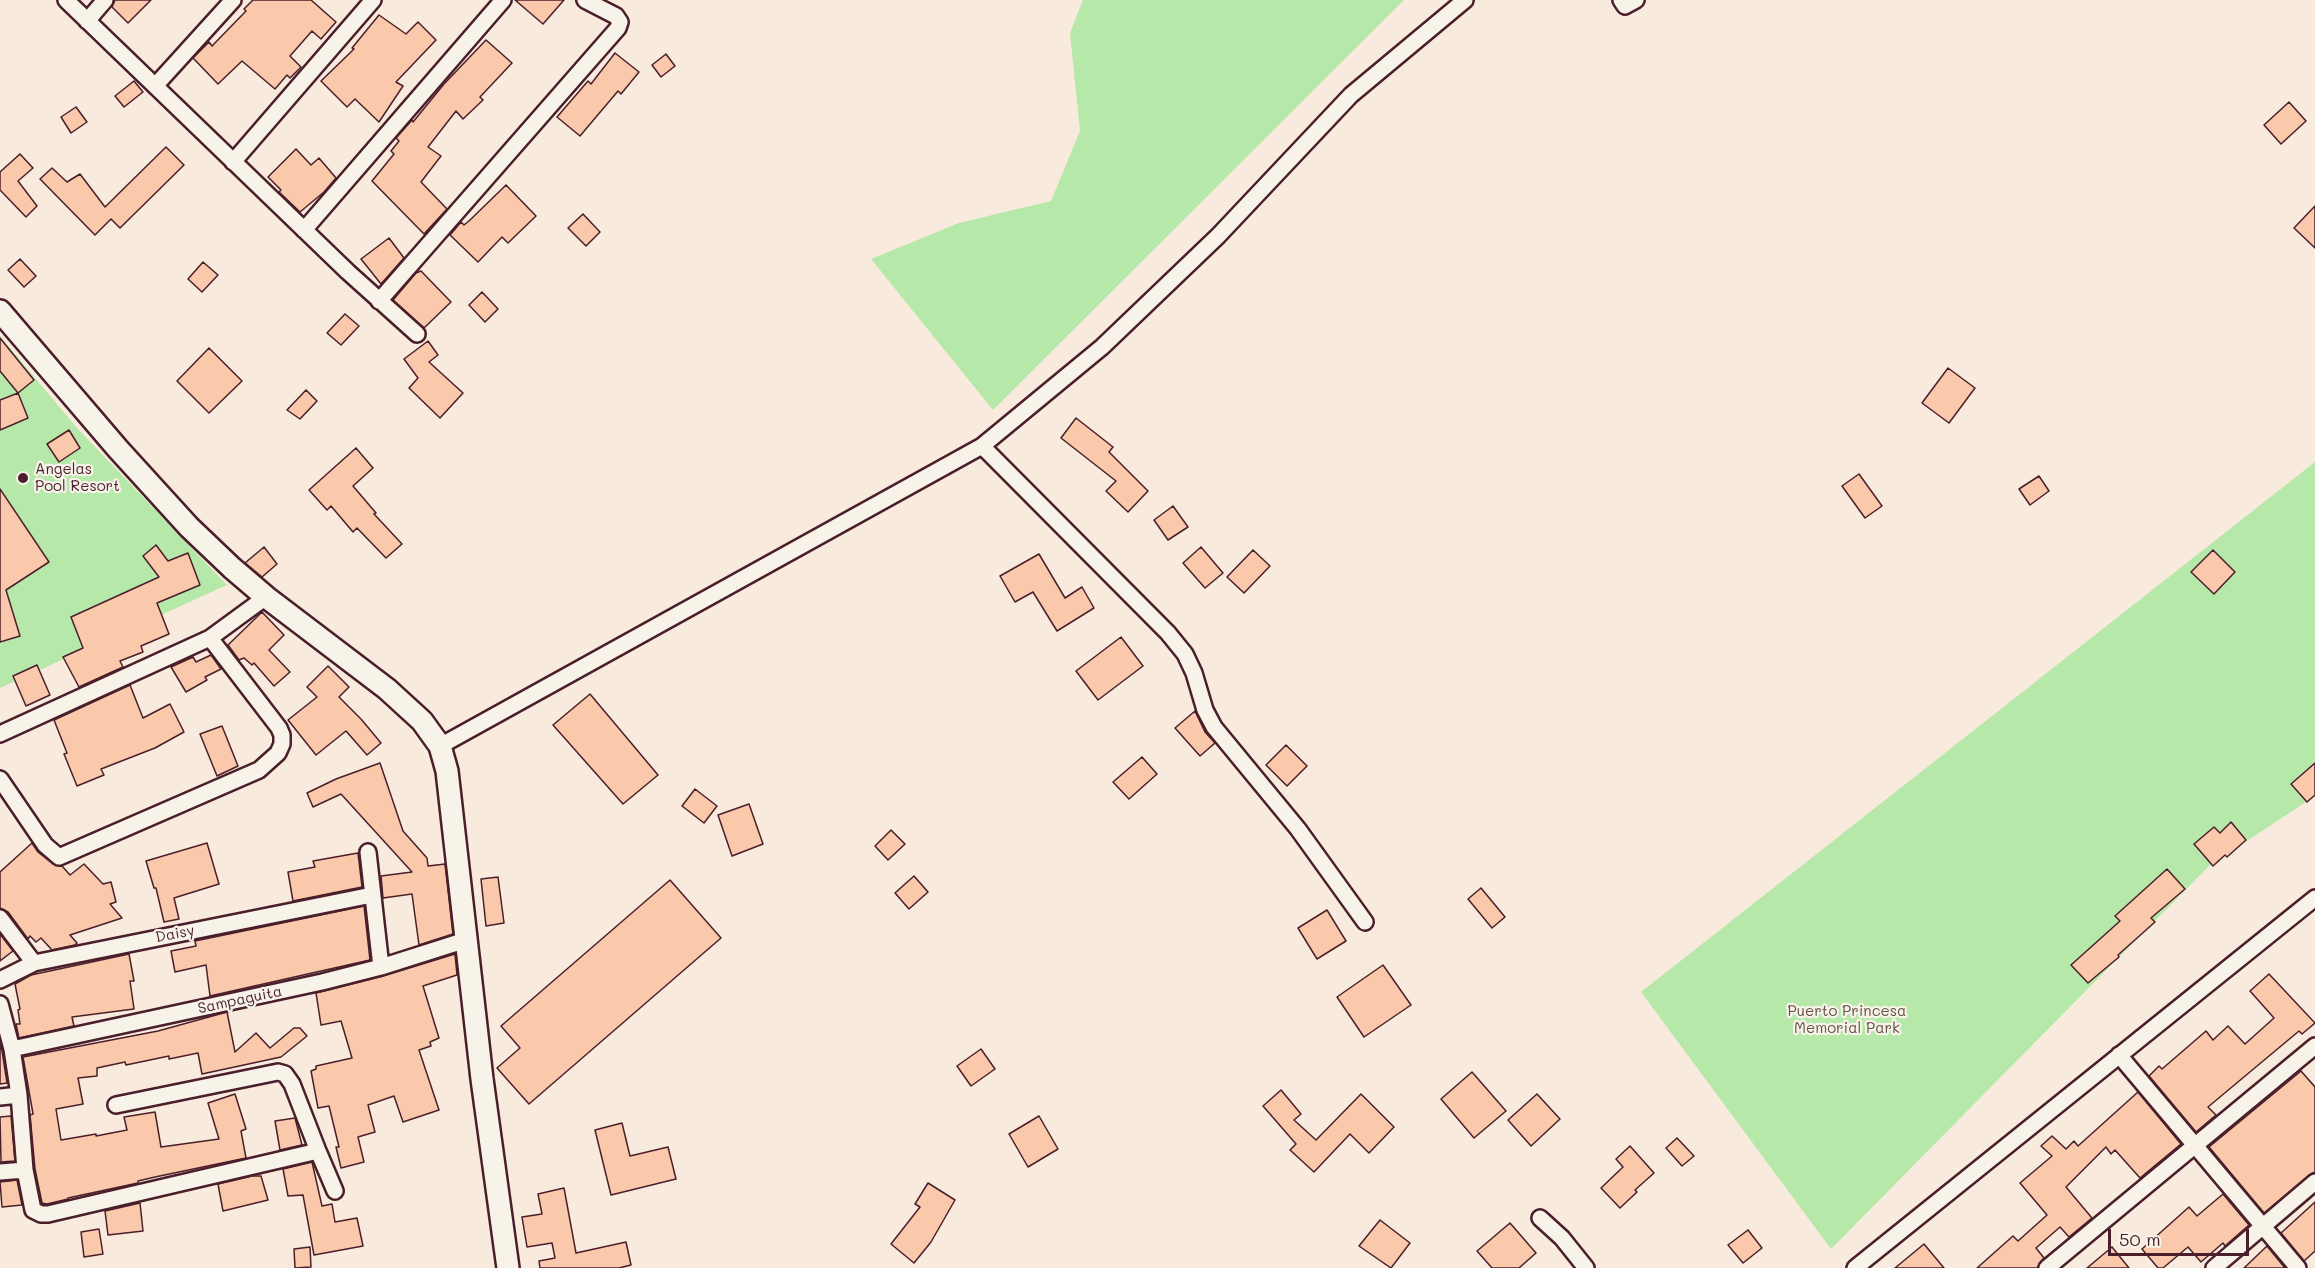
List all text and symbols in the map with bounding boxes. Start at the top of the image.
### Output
place label: Angelas Pool Resort [35,460,120,495]
marker: Angelas Pool Resort [16,471,30,485]
street label: Daisy [154,921,196,947]
street label: Sampaguita [196,982,284,1018]
park label: Puerto Princesa Memorial Park [1788,1002,1906,1037]
scale bar [2111,1217,2252,1255]
text: 50 m [2119,1227,2161,1251]

